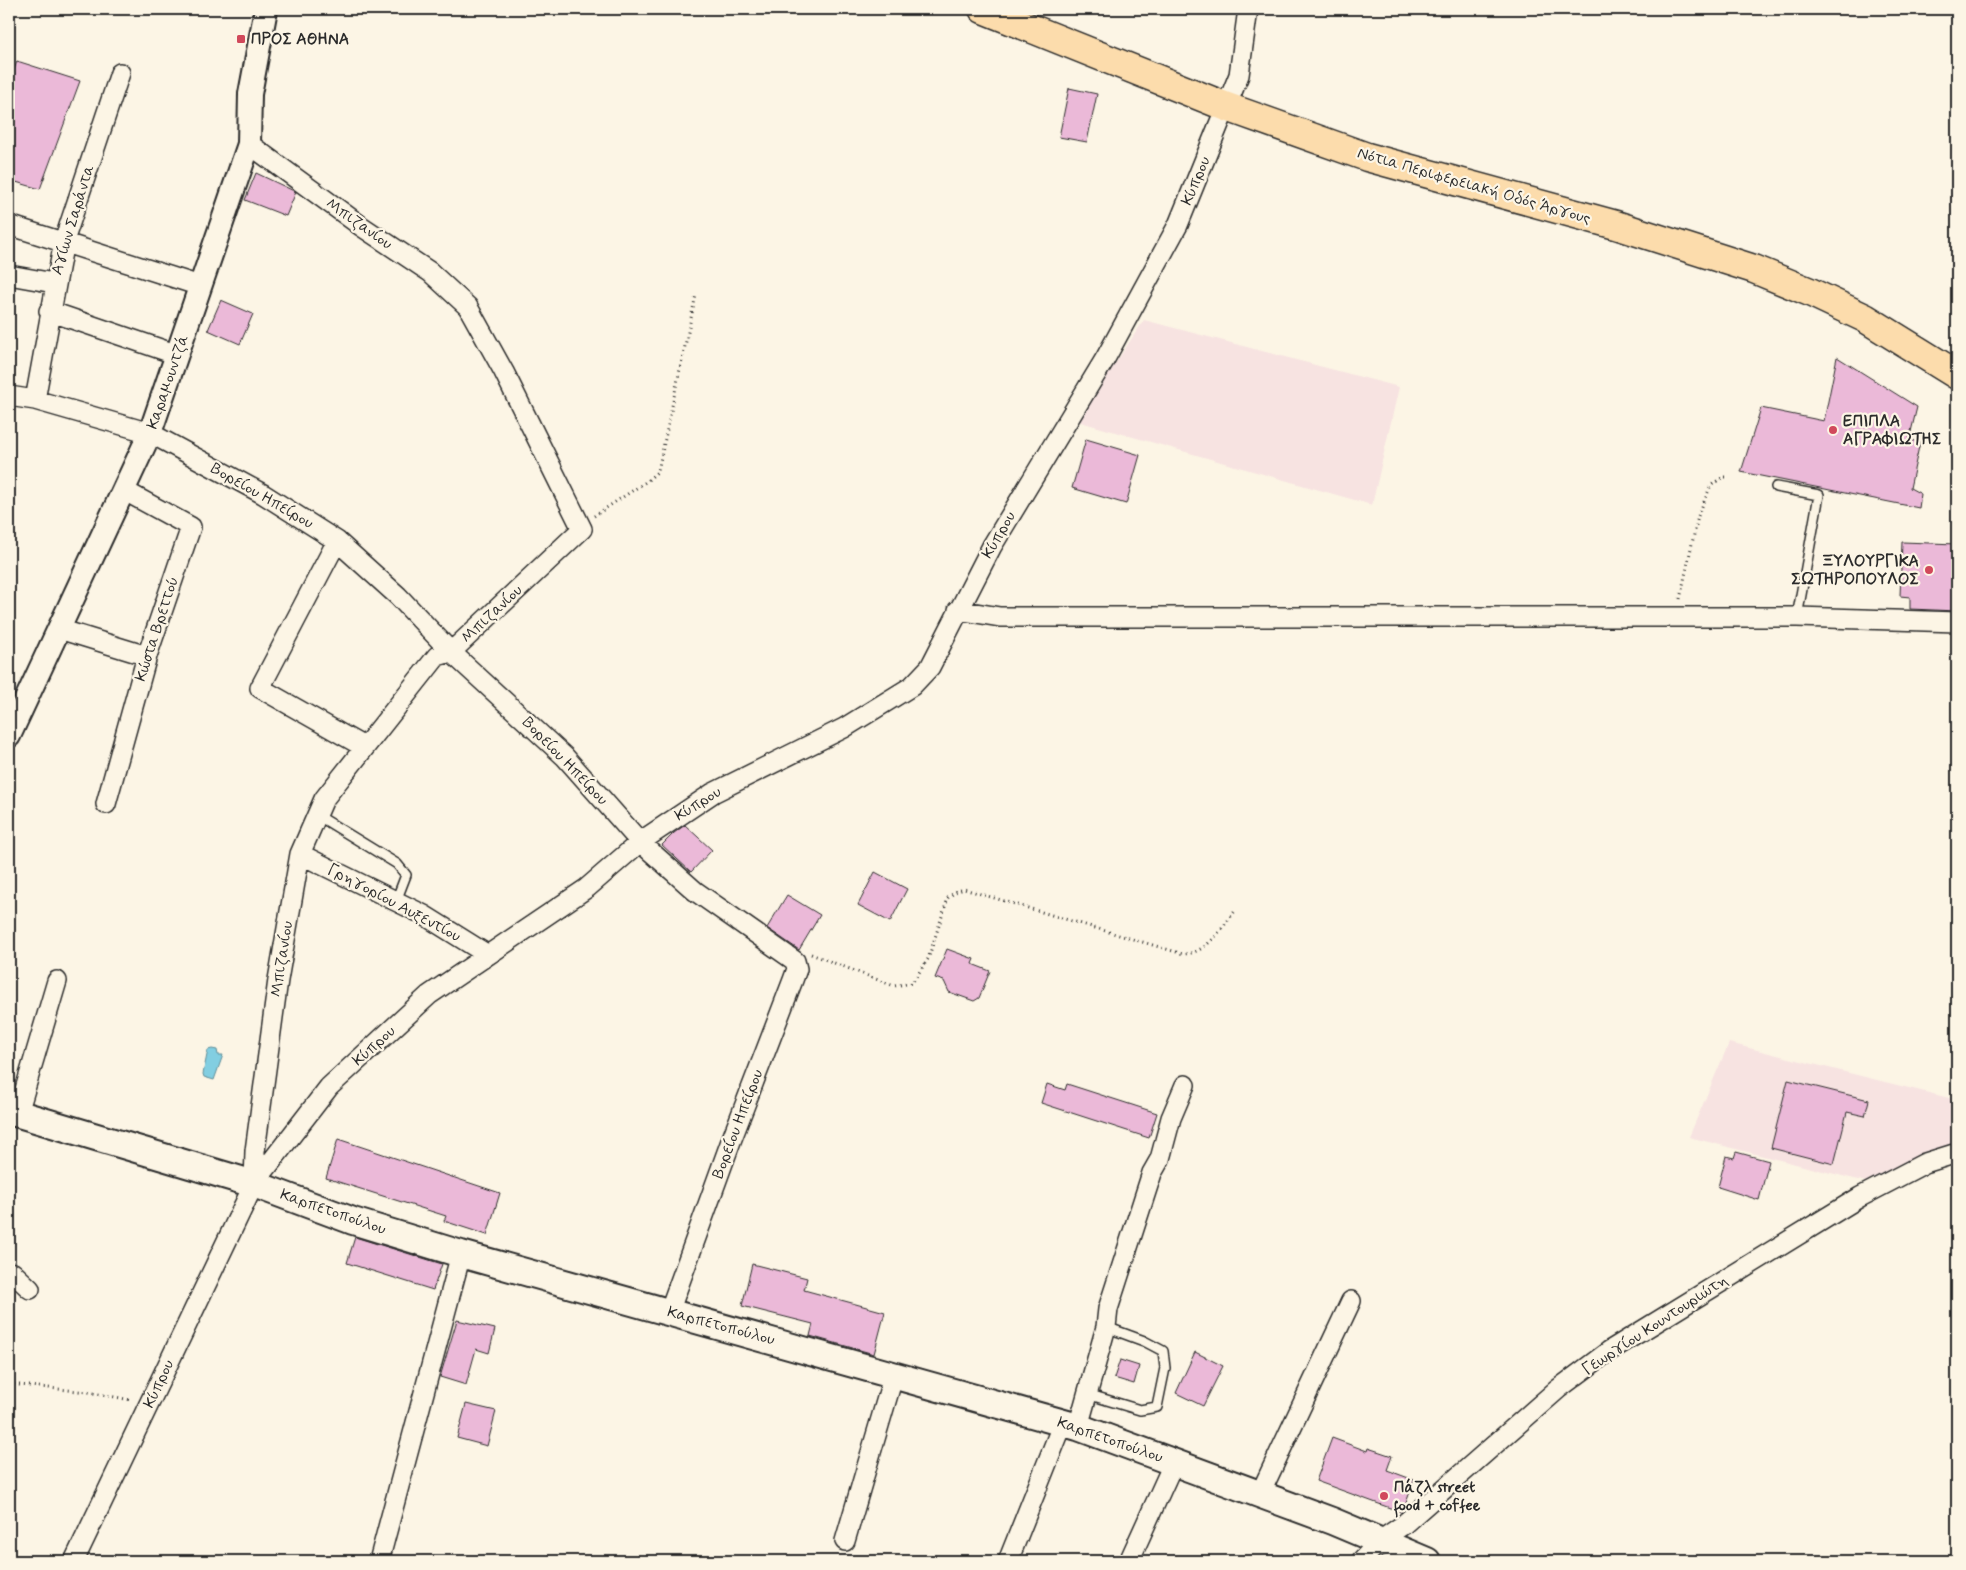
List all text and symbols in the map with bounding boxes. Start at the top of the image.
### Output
place label: ΠΡΟΣ ΑΘΗΝΑ [251,29,349,50]
marker: ΠΡΟΣ ΑΘΗΝΑ [235,33,247,45]
street label: Νότια Περιφερειακή Οδός Άργους [1355,143,1593,229]
street label: Κύπρου [1176,153,1216,209]
street label: Αγίων Σαράντα [46,162,100,278]
street label: Μπιζανίου [322,193,396,255]
street label: Καραμουντζά [142,332,194,432]
place label: ΕΠΙΠΛΑ ΑΓΡΑΦΙΩΤΗΣ [1843,411,1942,450]
marker: ΕΠΙΠΛΑ ΑΓΡΑΦΙΩΤΗΣ [1827,424,1839,436]
street label: Βορείου Ηπείρου [207,458,317,534]
street label: Κύπρου [977,508,1021,562]
place label: ΞΥΛΟΥΡΓΙΚΑ ΣΩΤΗΡΟΠΟΥΛΟΣ [1791,551,1919,590]
marker: ΞΥΛΟΥΡΓΙΚΑ ΣΩΤΗΡΟΠΟΥΛΟΣ [1923,564,1935,576]
street label: Κώστα Βρεττού [130,574,184,684]
street label: Μπιζανίου [457,580,527,648]
street label: Βορείου Ηπείρου [517,712,613,810]
street label: Κύπρου [671,782,725,826]
street label: Γρηγορίου Αυξεντίου [324,859,464,947]
street label: Μπιζανίου [266,920,298,998]
street label: Κύπρου [348,1021,400,1071]
street label: Βορείου Ηπείρου [708,1066,768,1182]
street label: Καρπετοπούλου [277,1184,389,1240]
street label: Γεωργίου Κουντουριώτη [1578,1270,1732,1380]
street label: Καρπετοπούλου [665,1302,777,1350]
street label: Κύπρου [139,1356,179,1412]
street label: Καρπετοπούλου [1054,1412,1166,1468]
place label: Πάζλ street food + coffee [1393,1477,1481,1518]
marker: Πάζλ street food + coffee [1378,1490,1390,1502]

